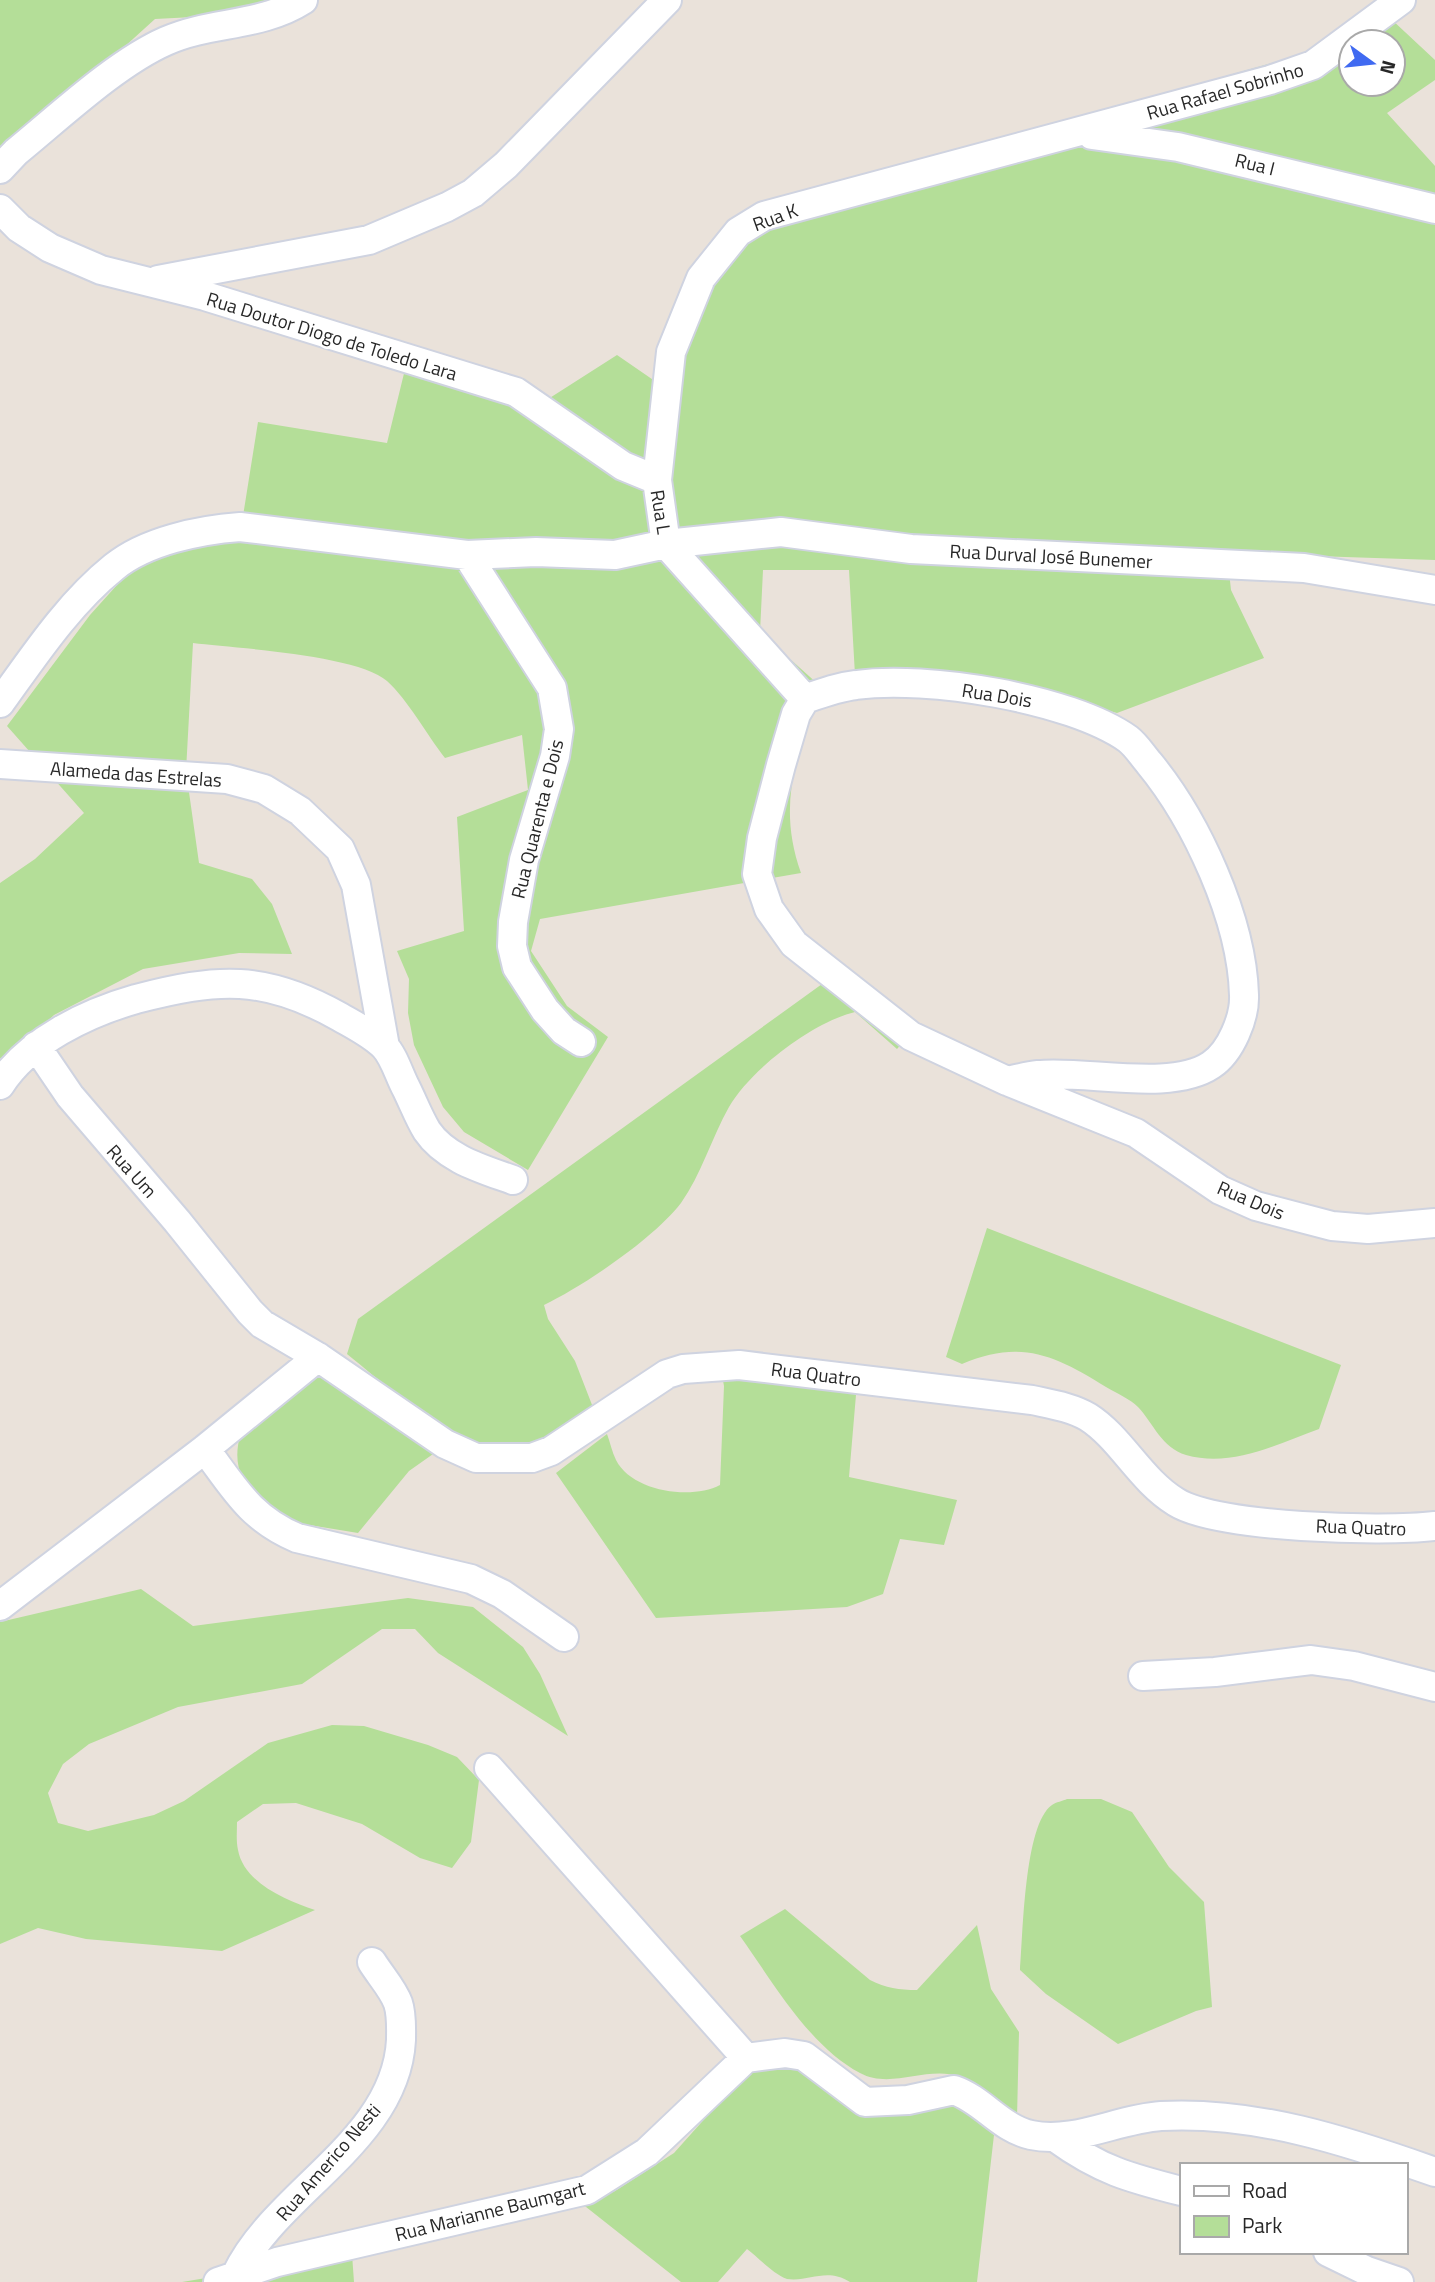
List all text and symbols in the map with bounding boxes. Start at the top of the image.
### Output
north arrow [1337,28,1407,98]
street label: Rua Rafael Sobrinho [1143,54,1307,127]
text: N [1373,57,1405,78]
street label: Rua I [1232,145,1278,182]
street label: Rua K [748,195,802,238]
street label: Rua Doutor Diogo de Toledo Lara [203,284,462,388]
street label: Rua L [644,488,679,536]
street label: Rua Durval José Bunemer [949,536,1154,575]
street label: Rua Dois [960,675,1034,714]
street label: Rua Quarenta e Dois [503,736,570,902]
street label: Alameda das Estrelas [49,753,223,794]
street label: Rua Um [100,1137,164,1204]
street label: Rua Dois [1213,1172,1290,1227]
street label: Rua Quatro [769,1354,863,1393]
street label: Rua Quatro [1315,1510,1407,1543]
street label: Rua Americo Nesti [268,2097,387,2227]
legend [1180,2163,1407,2254]
street label: Rua Marianne Baumgart [392,2173,588,2248]
text: Road [1242,2174,1287,2206]
text: Park [1242,2209,1282,2241]

